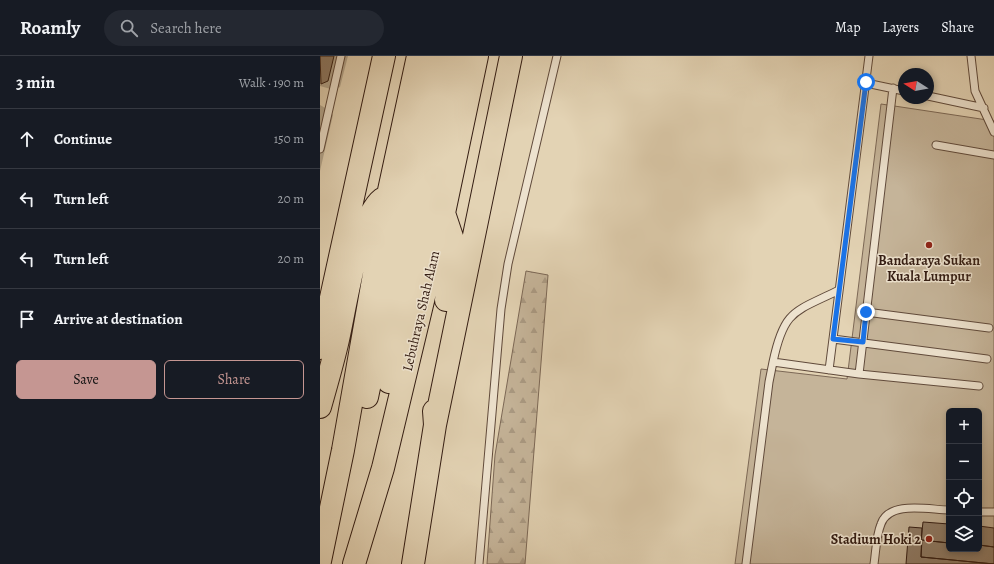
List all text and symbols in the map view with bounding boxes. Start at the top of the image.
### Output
search box [104,10,384,46]
text: Roamly [20,15,80,41]
icon: search [118,17,140,39]
text: Search here [150,18,222,38]
text: Map [835,18,861,37]
text: Layers [883,18,919,37]
text: Share [941,18,974,37]
north arrow [898,68,934,104]
text: 3 min [16,71,55,94]
route start [857,73,875,91]
text: Walk · 190 m [239,74,304,91]
icon: ahead [16,128,38,150]
text: Continue [54,129,112,149]
text: 150 m [274,130,304,147]
icon: left [16,188,38,210]
text: Turn left [54,189,109,209]
text: 20 m [278,190,304,207]
marker: Bandaraya Sukan Kuala Lumpur [924,240,934,250]
icon: left [16,248,38,270]
street label: Lebuhraya Shah Alam [398,248,444,373]
text: Turn left [54,249,109,269]
text: 20 m [278,250,304,267]
place label: Bandaraya Sukan Kuala Lumpur [878,251,980,286]
route end [857,303,875,321]
icon: arrive [16,308,38,330]
text: Arrive at destination [54,309,183,329]
button: Save [16,360,156,399]
button: Share [164,360,304,399]
map controls [946,408,982,552]
button: + [946,408,982,444]
button: − [946,444,982,480]
button: locate [946,480,982,516]
button: layers [946,516,982,552]
place label: Stadium Hoki 2 [831,530,921,549]
marker: Stadium Hoki 2 [924,534,934,544]

